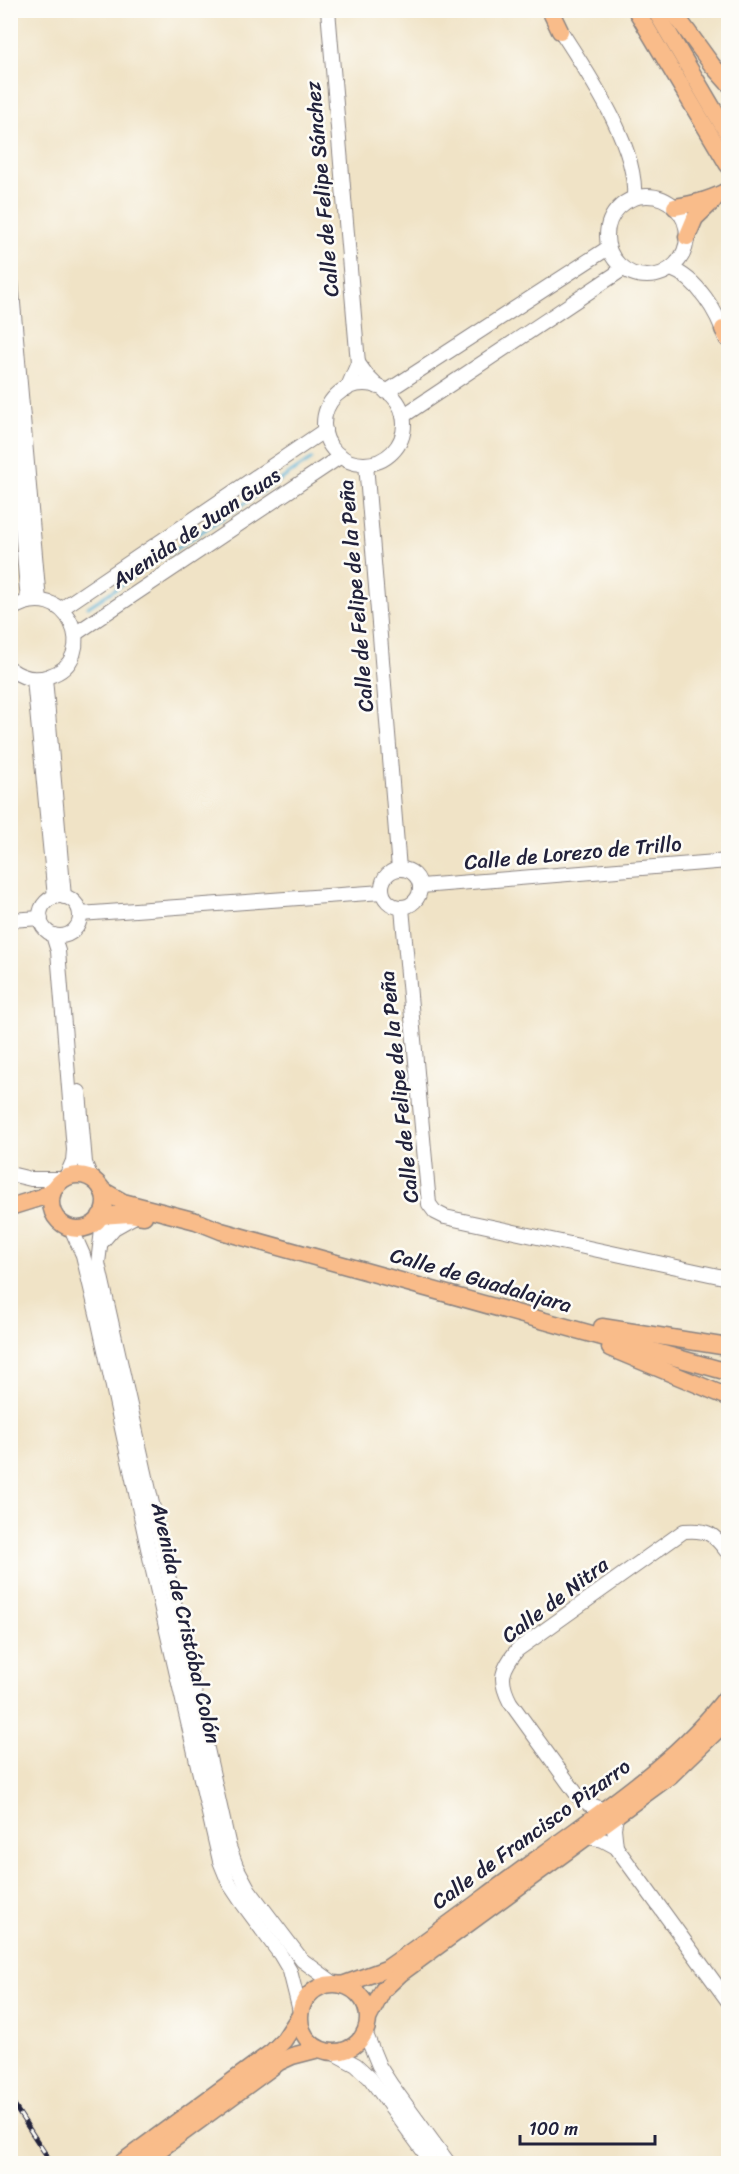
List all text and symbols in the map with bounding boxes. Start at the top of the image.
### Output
street label: Calle de Felipe Sánchez [294,79,350,299]
street label: Avenida de Juan Guas [103,457,289,600]
street label: Calle de Felipe de la Peña [327,478,385,714]
street label: Calle de Lorezo de Trillo [463,825,683,881]
street label: Calle de Felipe de la Peña [368,969,430,1205]
street label: Calle de Guadalajara [386,1236,577,1324]
street label: Avenida de Cristóbal Colón [140,1498,232,1747]
street label: Calle de Nitra [493,1546,618,1653]
street label: Calle de Francisco Pizarro [423,1748,639,1920]
scale bar [520,2108,655,2146]
text: 100 m [529,2113,578,2145]

